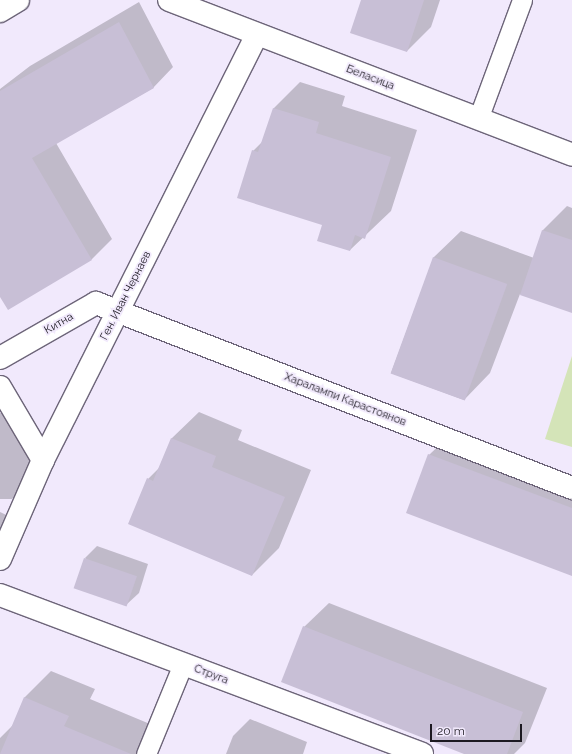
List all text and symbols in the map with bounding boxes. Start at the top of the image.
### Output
street label: Беласица [344,63,396,93]
street label: Ген. Иван Чернаев [98,249,154,343]
street label: Китна [42,310,76,338]
street label: Харалампи Карастоянов [282,371,408,429]
street label: Струга [192,662,230,688]
scale bar [432,716,524,742]
text: 20 m [437,724,465,738]

